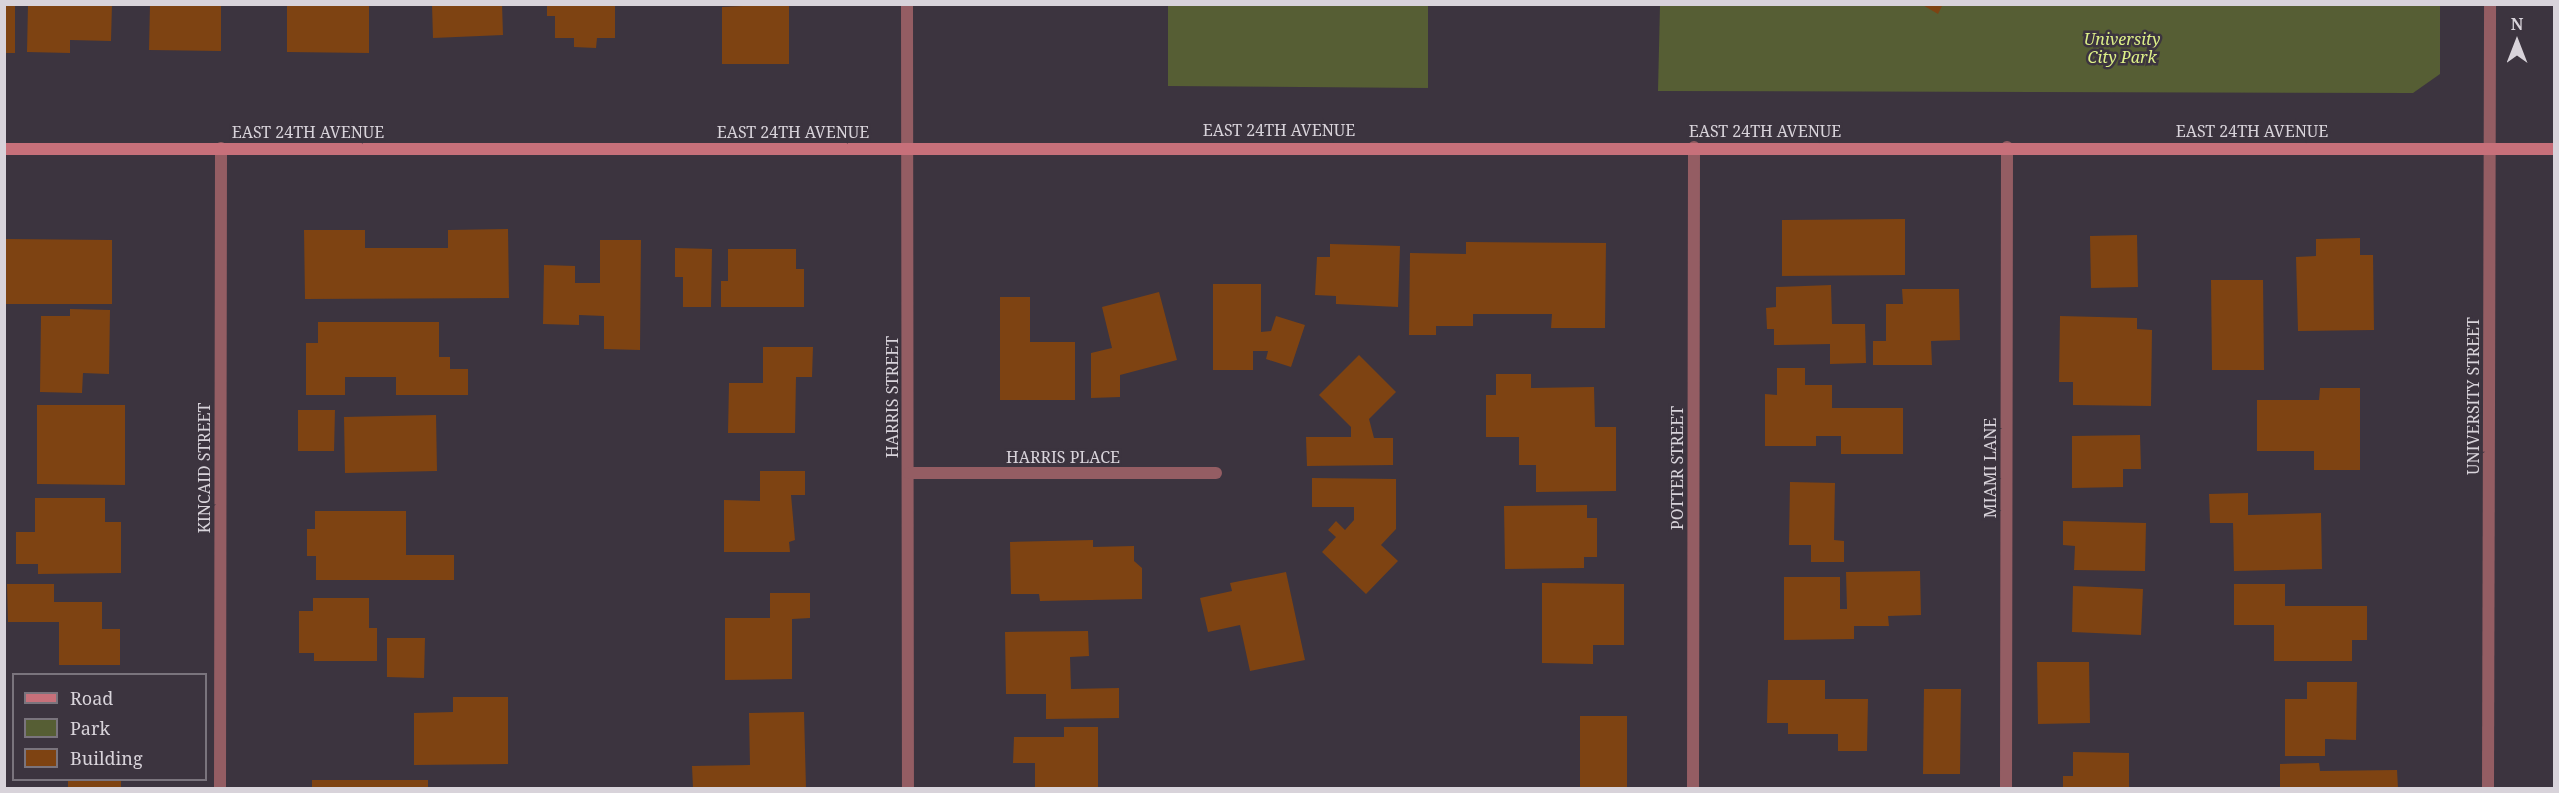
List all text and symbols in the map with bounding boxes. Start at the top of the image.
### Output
north arrow [2487,12,2547,72]
text: N [2511,13,2523,35]
park label: University City Park [2084,29,2160,67]
street label: EAST 24TH AVENUE [1203,120,1355,140]
street label: EAST 24TH AVENUE [1689,121,1841,141]
street label: EAST 24TH AVENUE [2176,121,2328,141]
street label: EAST 24TH AVENUE [232,122,384,142]
street label: EAST 24TH AVENUE [717,122,869,142]
street label: UNIVERSITY STREET [2463,317,2483,475]
street label: HARRIS STREET [882,336,902,458]
street label: KINCAID STREET [194,403,214,533]
street label: POTTER STREET [1667,406,1687,530]
street label: MIAMI LANE [1980,418,2000,518]
street label: HARRIS PLACE [1006,447,1120,467]
legend [12,673,207,781]
text: Road [70,686,113,710]
text: Park [70,716,110,740]
text: Building [70,746,143,770]

